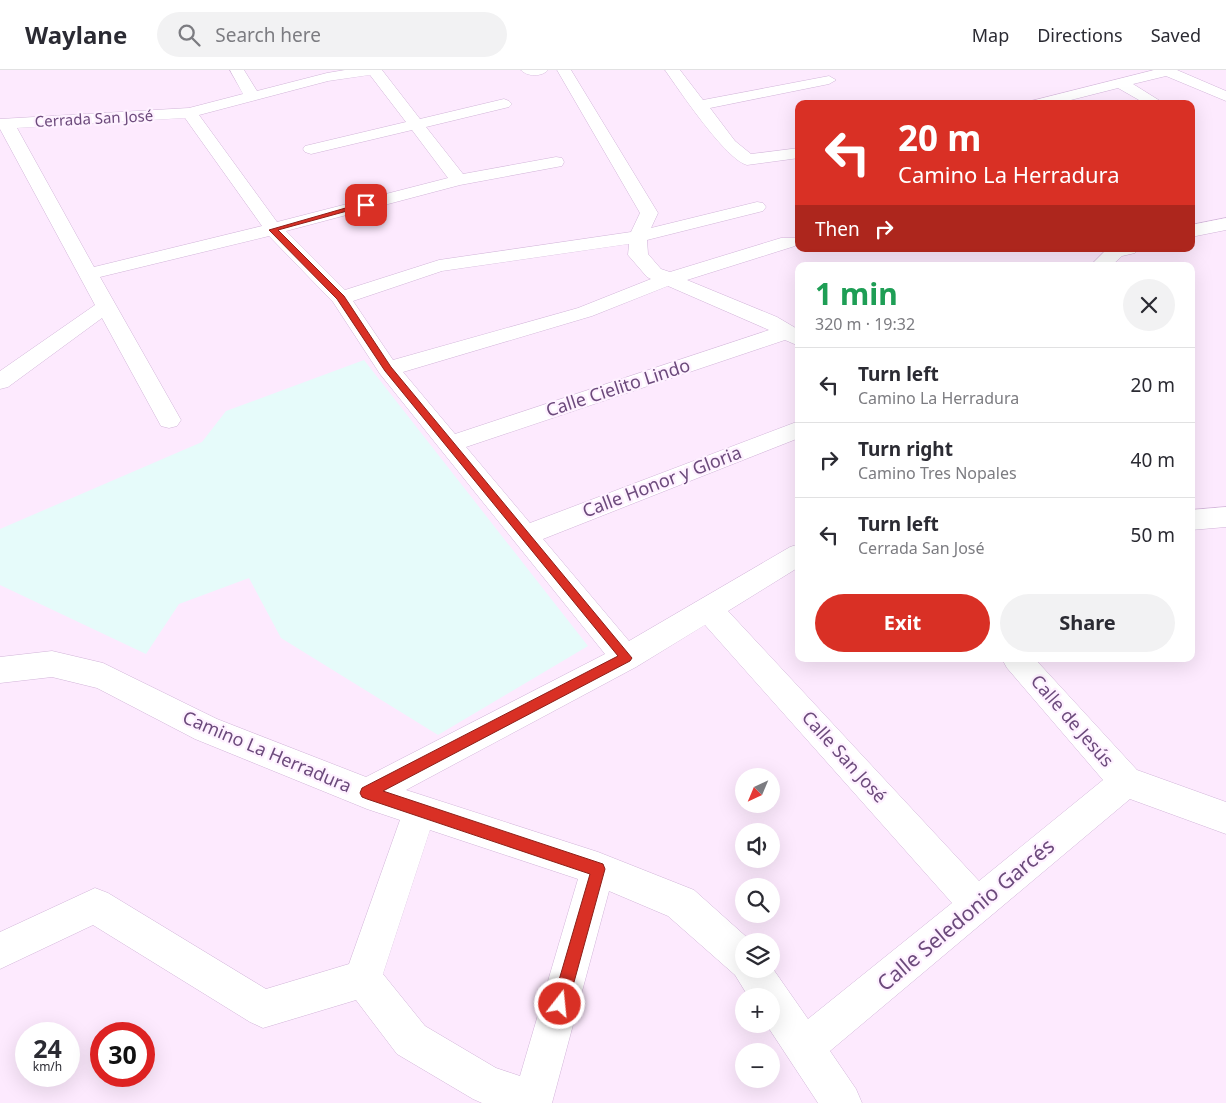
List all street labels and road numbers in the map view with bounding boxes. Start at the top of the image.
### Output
street label: Cerrada San José [34,105,154,131]
street label: Calle Cielito Lindo [543,352,693,422]
street label: Calle Honor y Gloria [579,440,745,522]
street label: Calle de Jesús [1026,669,1120,772]
street label: Camino La Herradura [179,705,356,798]
street label: Calle San José [797,705,892,807]
street label: Calle Seledonio Garcés [871,832,1060,997]

